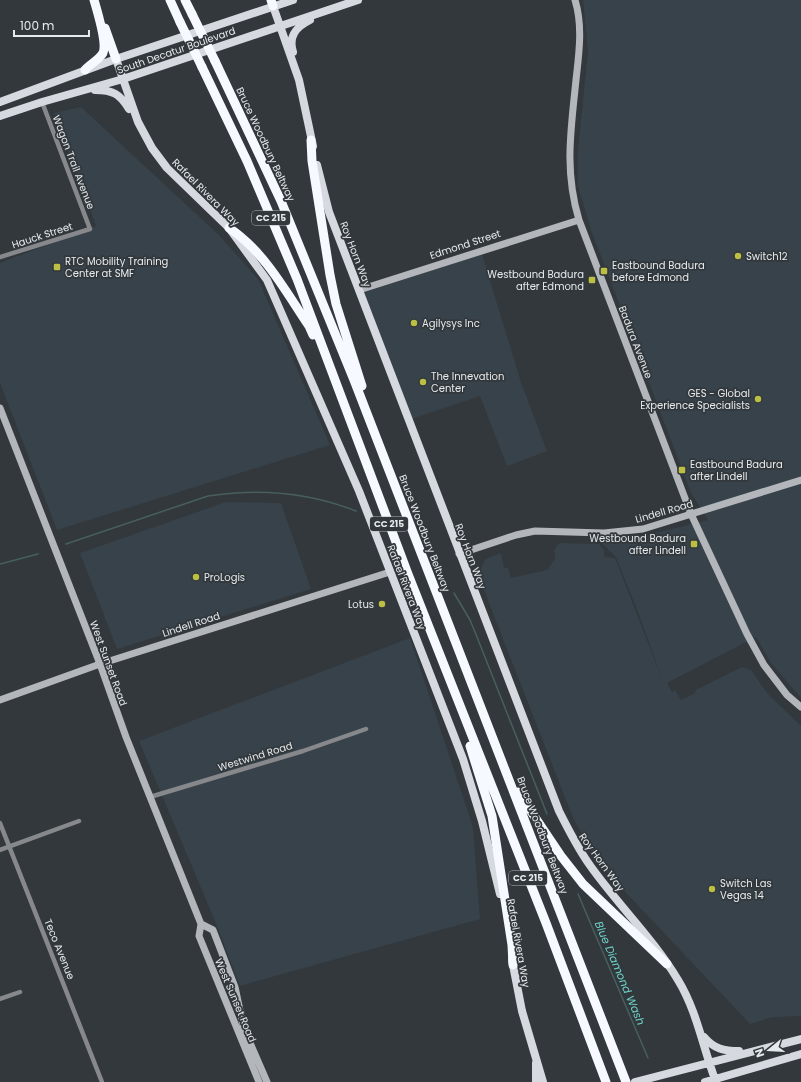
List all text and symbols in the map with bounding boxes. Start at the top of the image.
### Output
scale bar [14,12,89,38]
text: 100 m [20,17,54,34]
street label: South Decatur Boulevard [115,23,237,78]
street label: Bruce Woodbury Beltway [232,85,299,204]
street label: Wagon Trail Avenue [49,113,98,211]
street label: Rafael Rivera Way [169,155,243,230]
road number: CC 215 [252,211,290,225]
street label: Hauck Street [10,218,75,252]
street label: Roy Horn Way [336,219,375,289]
street label: Edmond Street [428,226,503,263]
place label: Switch12 [746,249,788,264]
marker: Switch12 [733,251,743,261]
place label: RTC Mobility Training Center at SMF [65,254,168,281]
place label: Eastbound Badura before Edmond [612,258,705,285]
marker: RTC Mobility Training Center at SMF [52,262,62,272]
marker: Eastbound Badura before Edmond [599,266,609,276]
place label: Westbound Badura after Edmond [487,267,584,294]
marker: Westbound Badura after Edmond [587,275,597,285]
street label: Badura Avenue [615,304,656,381]
place label: Agilysys Inc [422,316,480,331]
marker: Agilysys Inc [409,318,419,328]
place label: The Innevation Center [431,369,504,396]
marker: The Innevation Center [418,377,428,387]
place label: GES - Global Experience Specialists [640,386,750,413]
marker: GES - Global Experience Specialists [753,394,763,404]
place label: Eastbound Badura after Lindell [690,457,783,484]
marker: Eastbound Badura after Lindell [677,465,687,475]
street label: Bruce Woodbury Beltway [395,472,454,594]
street label: Lindell Road [633,496,695,527]
road number: CC 215 [370,517,408,531]
street label: Roy Horn Way [451,521,490,591]
place label: Westbound Badura after Lindell [589,531,686,558]
marker: Westbound Badura after Lindell [689,539,699,549]
street label: Rafael Rivera Way [383,543,430,632]
place label: ProLogis [204,570,245,585]
marker: ProLogis [191,572,201,582]
place label: Lotus [348,597,374,612]
marker: Lotus [377,599,387,609]
street label: Lindell Road [160,608,222,641]
street label: West Sunset Road [86,618,131,708]
street label: Westwind Road [216,738,294,775]
street label: Bruce Woodbury Beltway [513,774,572,896]
street label: Roy Horn Way [575,830,628,895]
road number: CC 215 [509,871,547,885]
place label: Switch Las Vegas 14 [720,876,772,903]
marker: Switch Las Vegas 14 [707,884,717,894]
street label: Rafael Rivera Way [503,898,534,989]
street label: Teco Avenue [41,917,79,982]
water label: Blue Diamond Wash [591,919,649,1027]
street label: West Sunset Road [211,956,260,1044]
north arrow [749,1030,789,1070]
text: N [751,1047,768,1060]

